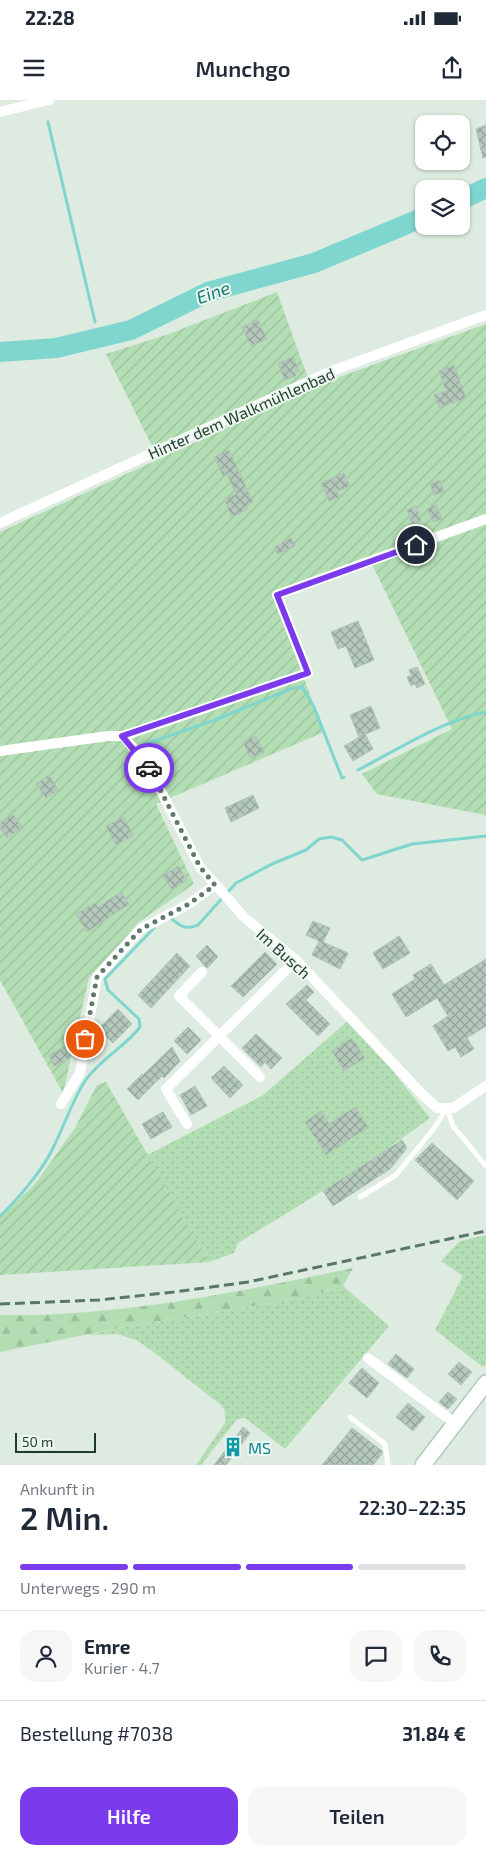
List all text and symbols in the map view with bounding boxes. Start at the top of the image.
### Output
text: 22:28 [25,6,75,29]
icon: menu [20,54,48,82]
icon: share [438,54,466,82]
text: Munchgo [196,55,290,81]
map controls [415,115,470,235]
button: locate [415,115,470,170]
button: layers [415,180,470,235]
water label: Eine [193,276,233,308]
street label: Hinter dem Walkmühlenbad [145,363,337,463]
pin [395,524,437,566]
icon: home [402,531,430,559]
courier [124,743,174,793]
icon: car [135,754,163,782]
street label: Im Busch [253,924,315,982]
pin [64,1018,106,1060]
icon: bag [71,1025,99,1053]
scale bar [15,1430,96,1453]
text: 50 m [22,1433,53,1450]
building icon: MS [222,1436,244,1458]
place label: MS [248,1438,271,1457]
text: Ankunft in [20,1479,95,1498]
text: 22:30–22:35 [359,1496,466,1519]
text: 2 Min. [20,1498,109,1536]
text: Unterwegs · 290 m [20,1578,156,1597]
button: person [20,1630,72,1682]
button: chat [350,1630,402,1682]
button: phone [414,1630,466,1682]
text: Emre [84,1635,130,1658]
text: Kurier · 4.7 [84,1658,160,1677]
text: Bestellung #7038 [20,1722,173,1745]
text: 31.84 € [402,1722,466,1745]
button: Hilfe [20,1787,238,1845]
button: Teilen [248,1787,466,1845]

